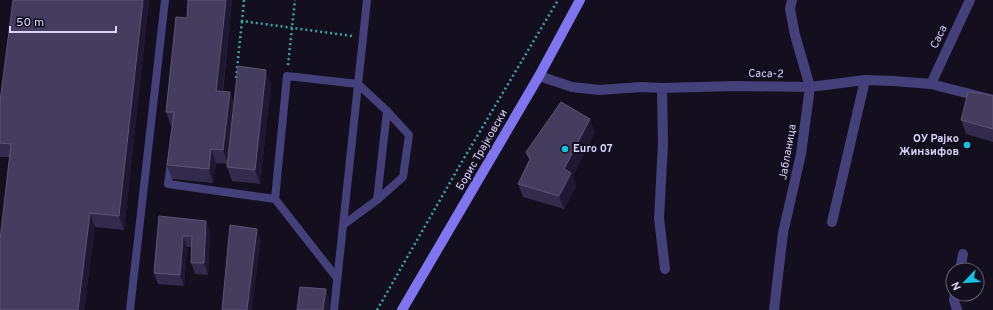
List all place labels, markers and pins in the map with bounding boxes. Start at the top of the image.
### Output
place label: ОУ Рајко Жинзифов [899,132,959,159]
marker: ОУ Рајко Жинзифов [962,140,972,150]
place label: Euro 07 [573,142,613,156]
marker: Euro 07 [560,144,570,154]

